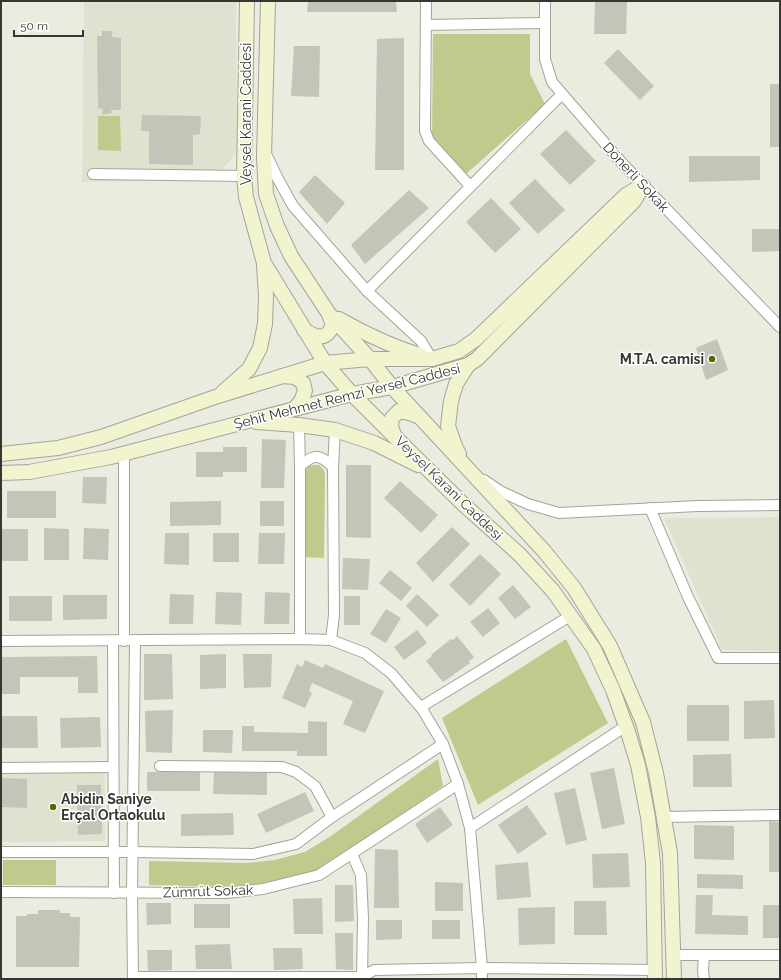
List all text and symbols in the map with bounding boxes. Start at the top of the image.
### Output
scale bar [14,12,83,38]
text: 50 m [20,19,48,33]
street label: Veysel Karani Caddesi [238,43,254,185]
street label: Dönerli Sokak [600,139,673,216]
place label: M.T.A. camisi [620,351,704,367]
marker: M.T.A. camisi [707,354,717,364]
street label: Şehit Mehmet Remzi Yersel Caddesi [232,360,462,432]
street label: Veysel Karani Caddesi [392,433,506,543]
place label: Abidin Saniye Erçal Ortaokulu [61,791,166,823]
marker: Abidin Saniye Erçal Ortaokulu [48,802,58,812]
street label: Zümrüt Sokak [162,881,254,901]

